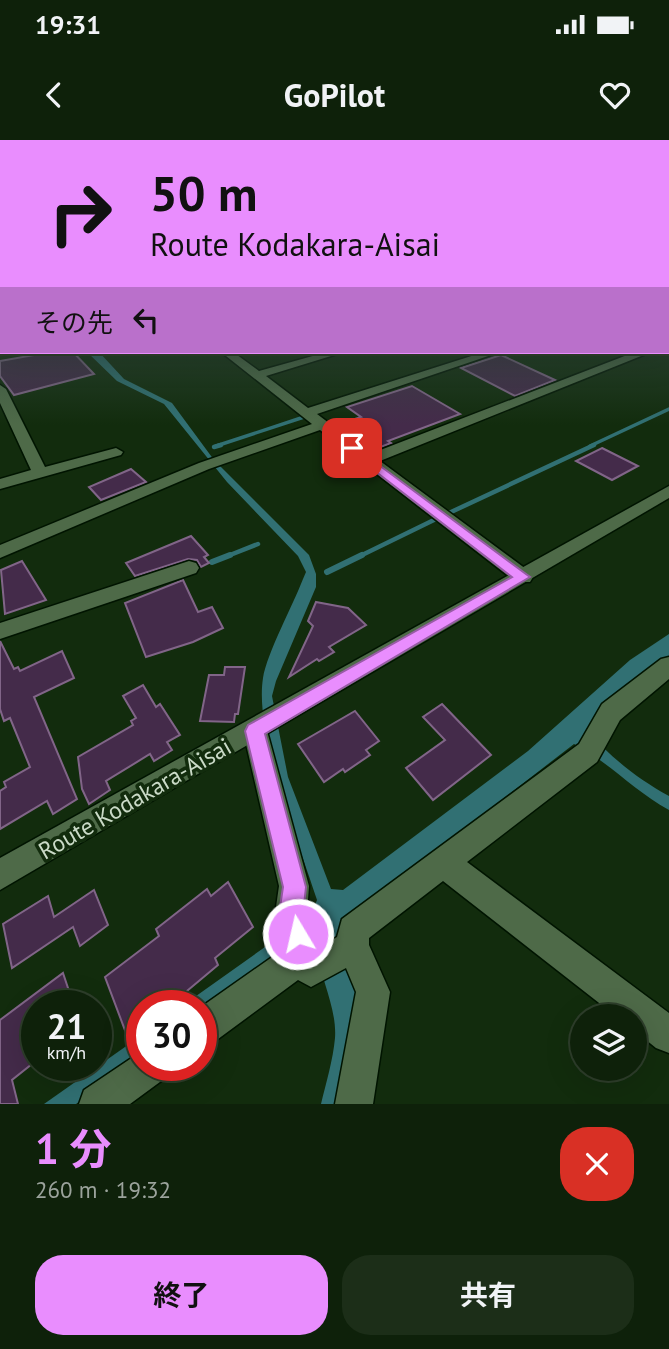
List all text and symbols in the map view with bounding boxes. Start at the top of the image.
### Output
text: 19:31 [35,8,101,41]
text: GoPilot [284,74,385,116]
icon: back [35,76,73,114]
icon: heart [596,76,634,114]
text: 50 m [150,161,257,225]
icon: right [35,168,126,259]
text: Route Kodakara-Aisai [150,223,440,265]
icon: left [127,301,165,339]
text: その先 [35,306,113,339]
pin [322,418,382,478]
icon: arrive [333,429,371,467]
street label: Route Kodakara-Aisai [33,731,237,866]
position arrow [261,897,335,971]
speed limit sign: 30 [126,990,217,1081]
text: 21 [47,1003,86,1049]
map controls [570,1004,647,1081]
button: layers [570,1004,647,1081]
text: km/h [47,1041,86,1064]
text: 1 分 [35,1121,111,1176]
button: close [560,1127,634,1201]
text: 260 m · 19:32 [35,1175,171,1204]
button: 終了 [35,1255,328,1335]
button: 共有 [342,1255,634,1335]

